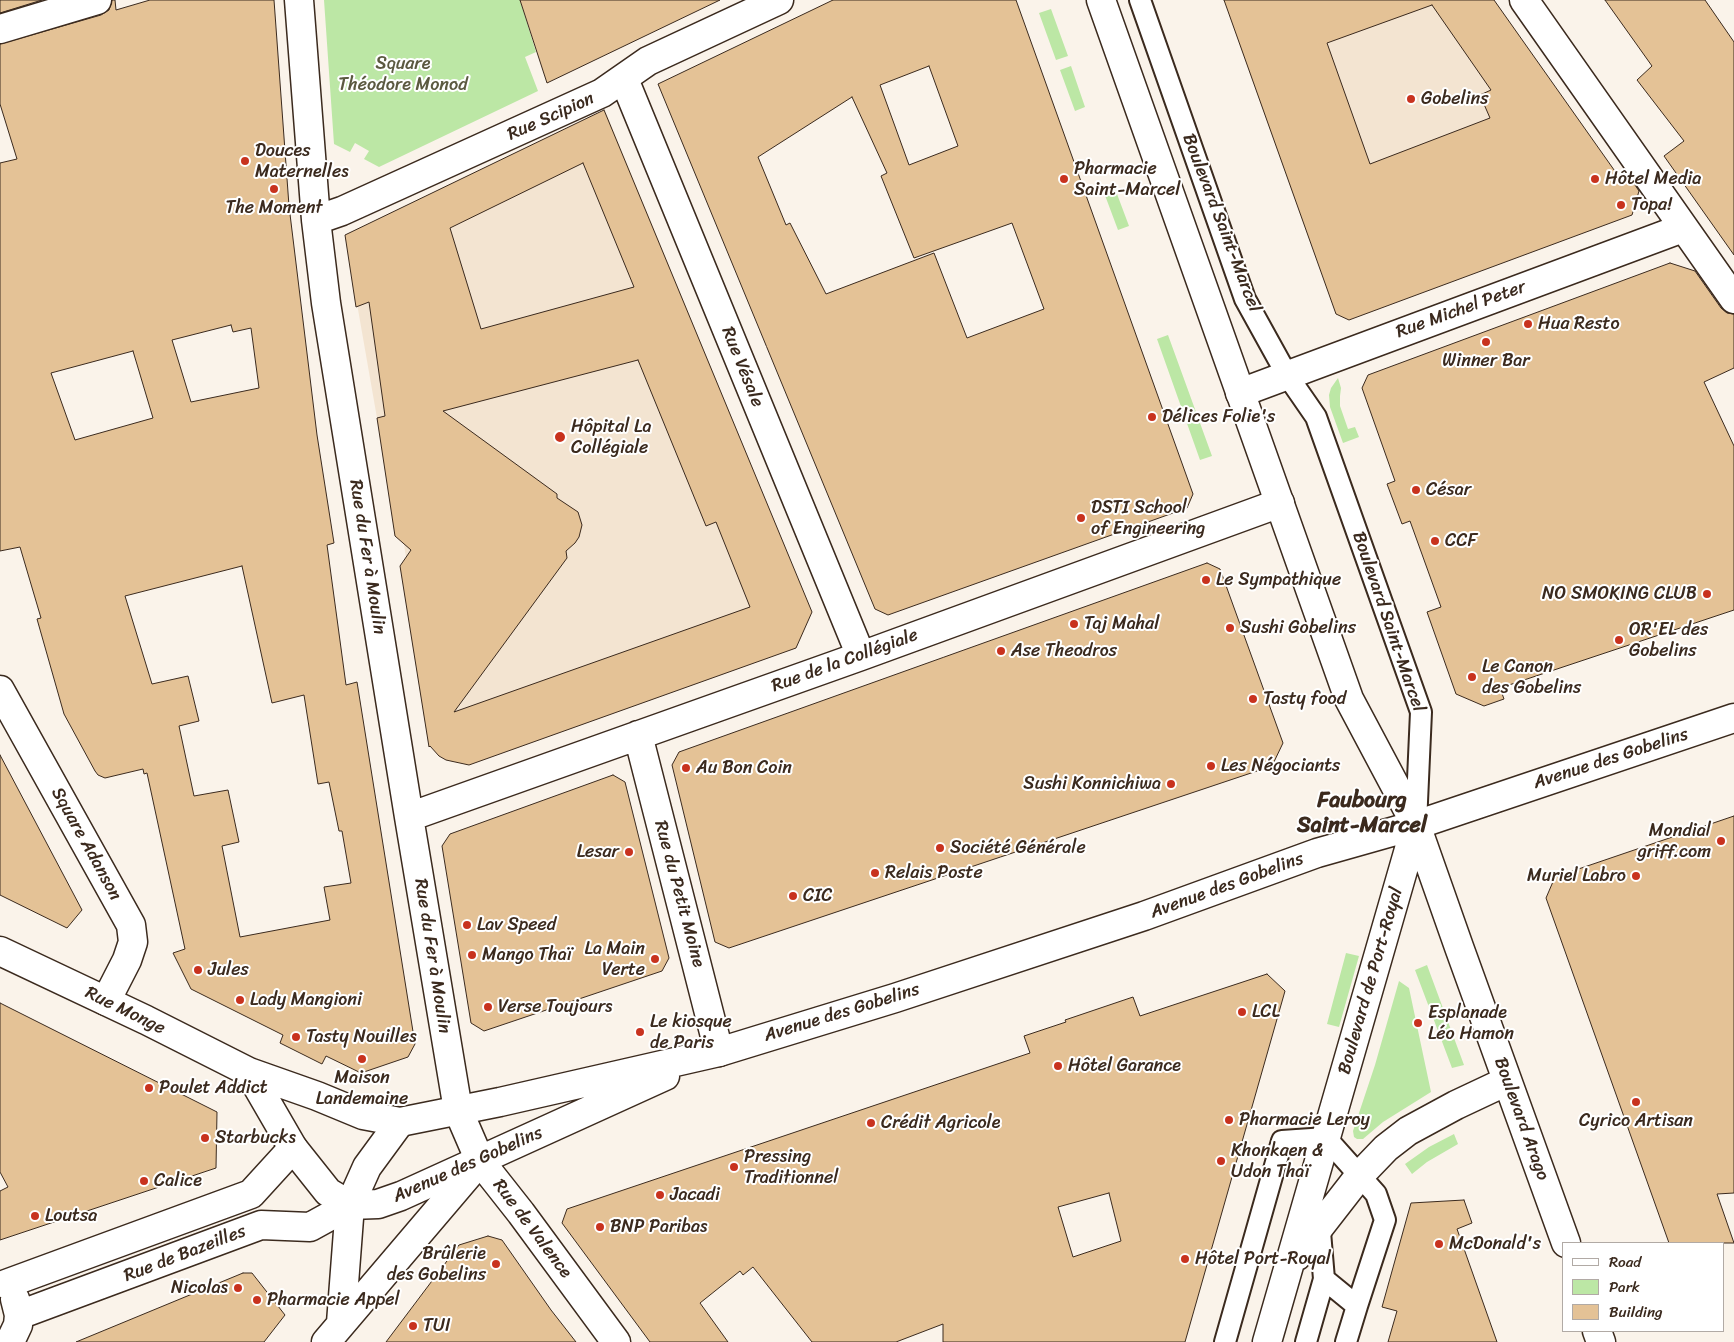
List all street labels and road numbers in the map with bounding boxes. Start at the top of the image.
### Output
street label: Rue Scipion [504,88,598,146]
street label: Boulevard Saint-Marcel [1177,131,1265,315]
street label: Rue Michel Peter [1393,277,1529,343]
street label: Rue Vésale [716,324,768,410]
street label: Rue du Fer à Moulin [344,478,390,636]
street label: Boulevard Saint-Marcel [1347,529,1429,715]
street label: Rue de la Collégiale [769,624,921,698]
street label: Avenue des Gobelins [1531,724,1691,794]
street label: Square Adanson [46,784,126,904]
street label: Rue du Petit Moine [649,818,709,970]
street label: Avenue des Gobelins [1147,848,1307,924]
street label: Rue du Fer à Moulin [409,877,455,1035]
street label: Boulevard de Port-Royal [1334,885,1408,1077]
street label: Avenue des Gobelins [762,979,922,1047]
street label: Rue Monge [81,982,169,1040]
street label: Boulevard Arago [1489,1055,1553,1183]
street label: Avenue des Gobelins [390,1122,546,1208]
street label: Rue de Valence [488,1175,576,1283]
street label: Rue de Bazeilles [121,1221,249,1287]

